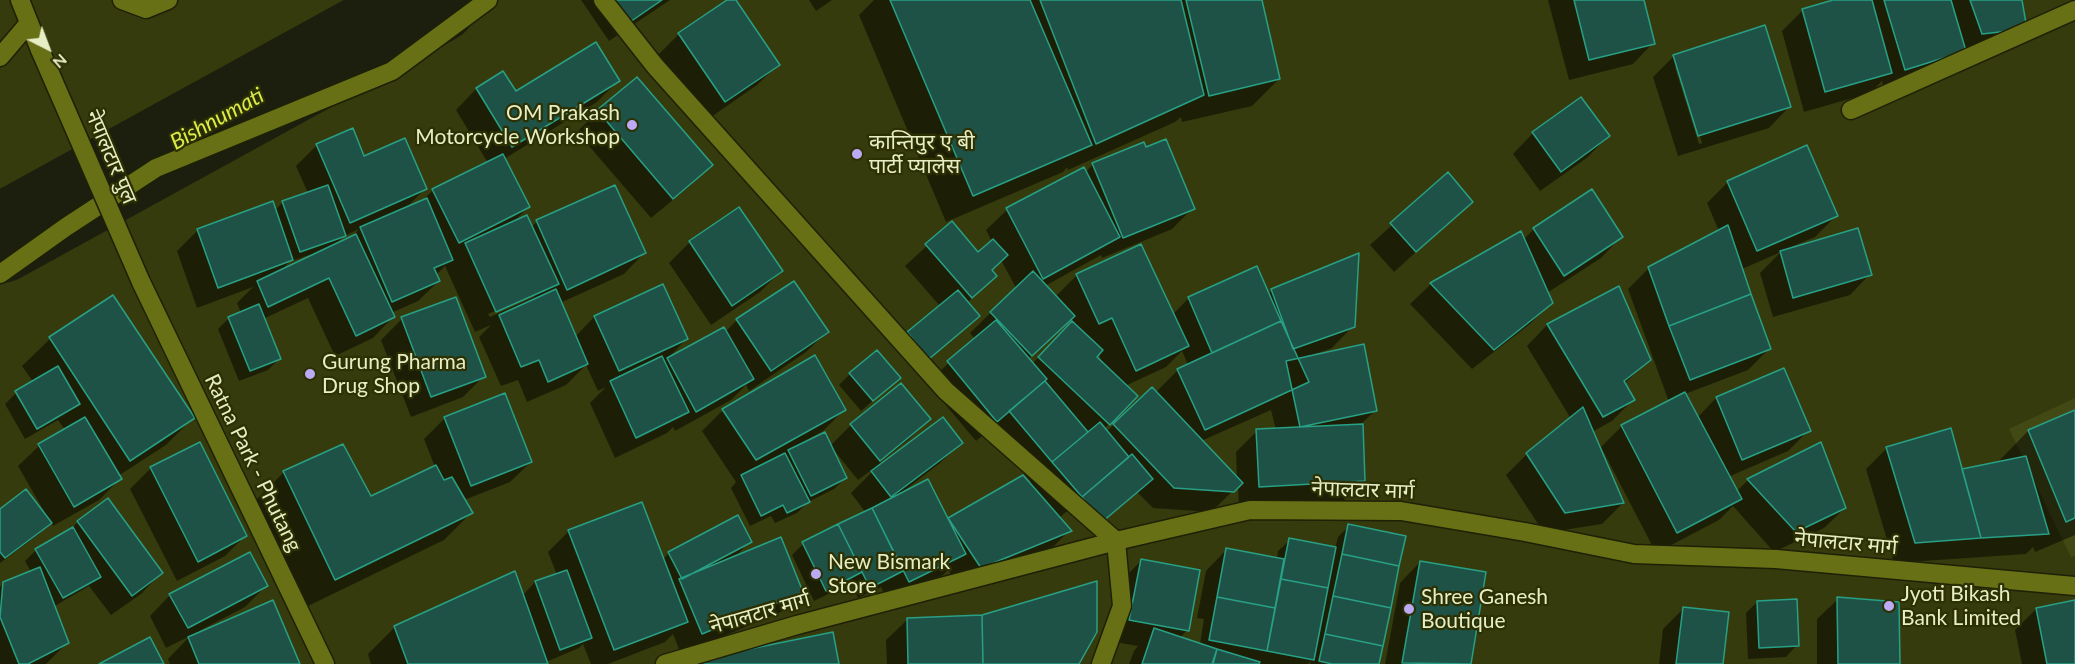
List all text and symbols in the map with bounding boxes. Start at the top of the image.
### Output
north arrow [18,18,78,78]
text: N [49,51,71,73]
water label: Bishnumati [166,82,268,156]
place label: OM Prakash Motorcycle Workshop [415,100,620,150]
street label: नेपालटार पुल [80,106,142,208]
marker: OM Prakash Motorcycle Workshop [625,118,639,132]
place label: कान्तिपुर ए बी पार्टी प्यालेस [869,129,975,179]
marker: कान्तिपुर ए बी पार्टी प्यालेस [850,147,864,161]
place label: Gurung Pharma Drug Shop [322,349,466,399]
marker: Gurung Pharma Drug Shop [303,367,317,381]
street label: Ratna Park - Phutang [199,370,307,556]
street label: नेपालटार मार्ग [1311,476,1415,504]
street label: नेपालटार मार्ग [1794,526,1898,560]
place label: New Bismark Store [828,549,950,599]
marker: New Bismark Store [809,567,823,581]
place label: Jyoti Bikash Bank Limited [1901,581,2021,631]
place label: Shree Ganesh Boutique [1421,584,1548,634]
street label: नेपालटार मार्ग [707,587,813,639]
marker: Jyoti Bikash Bank Limited [1882,599,1896,613]
marker: Shree Ganesh Boutique [1402,602,1416,616]

